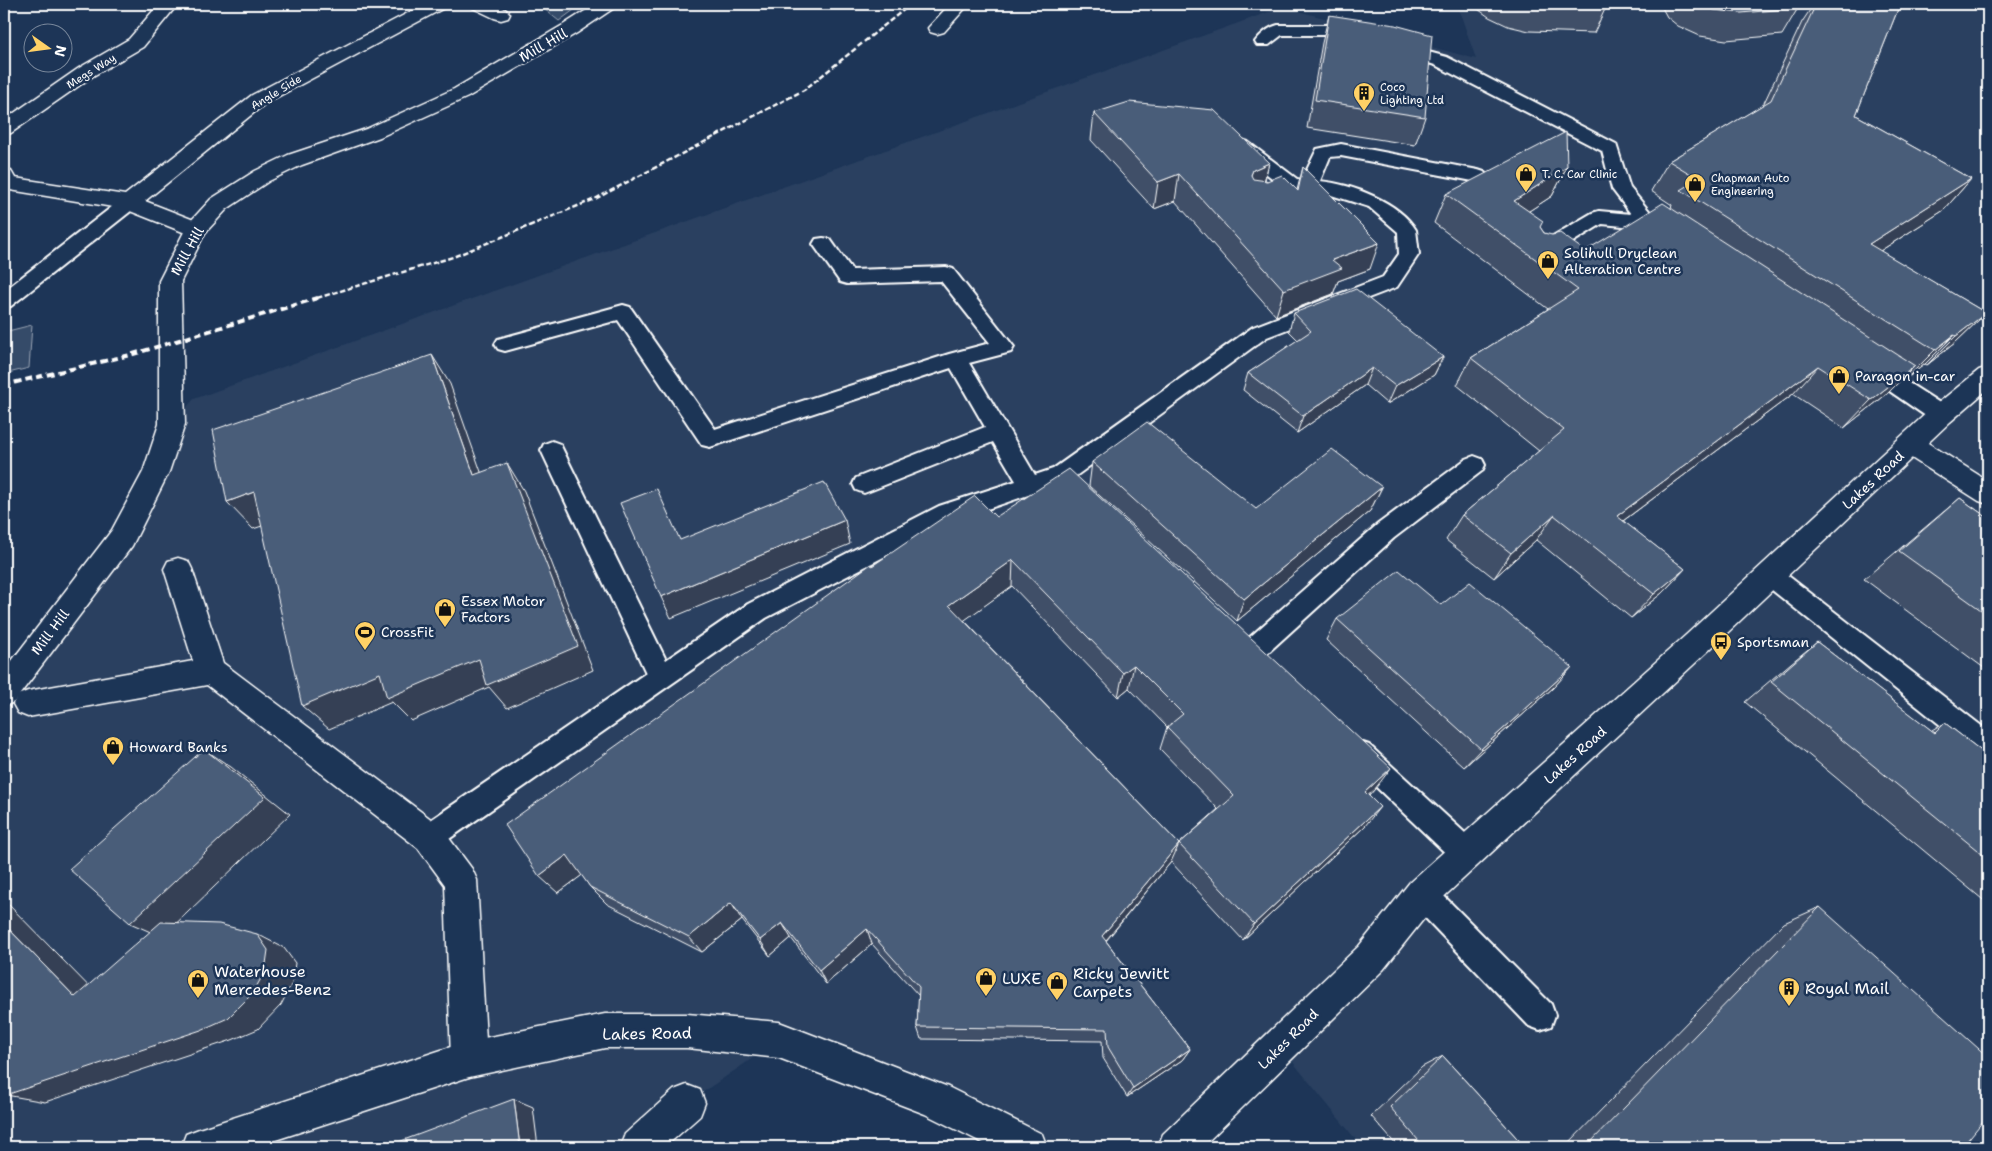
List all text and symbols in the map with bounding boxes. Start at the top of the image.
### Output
north arrow [22,22,72,72]
street label: Mill Hill [516,24,571,66]
text: N [51,44,71,59]
street label: Megs Way [64,50,119,93]
street label: Angle Side [248,71,304,113]
place label: Coco Lighting Ltd [1380,80,1444,108]
building icon: Coco Lighting Ltd [1352,81,1376,112]
shop icon: T. C. Car Clinic [1514,162,1538,193]
place label: T. C. Car Clinic [1542,167,1618,182]
place label: Chapman Auto Engineering [1711,171,1790,199]
shop icon: Chapman Auto Engineering [1683,172,1707,203]
street label: Mill Hill [166,223,208,278]
place label: Solihull Dryclean Alteration Centre [1564,244,1681,278]
shop icon: Solihull Dryclean Alteration Centre [1536,249,1560,280]
shop icon: Paragon in-car [1827,364,1851,395]
place label: Paragon in-car [1855,367,1956,385]
street label: Lakes Road [1838,447,1908,513]
place label: Essex Motor Factors [461,592,546,626]
shop icon: Essex Motor Factors [433,597,457,628]
street label: Mill Hill [27,605,74,659]
sports icon: CrossFit [353,620,377,651]
place label: CrossFit [381,623,434,641]
bus stop icon: Sportsman [1709,630,1733,661]
place label: Sportsman [1737,633,1809,651]
street label: Lakes Road [1540,722,1610,788]
shop icon: Howard Banks [101,735,125,766]
place label: Howard Banks [129,738,228,756]
place label: Waterhouse Mercedes-Benz [214,961,332,1000]
place label: Ricky Jewitt Carpets [1073,963,1170,1002]
shop icon: LUXE [974,966,998,997]
shop icon: Waterhouse Mercedes-Benz [186,968,210,999]
place label: LUXE [1002,968,1041,989]
shop icon: Ricky Jewitt Carpets [1045,970,1069,1001]
building icon: Royal Mail [1777,976,1801,1007]
place label: Royal Mail [1805,978,1889,999]
street label: Lakes Road [1254,1005,1322,1073]
street label: Lakes Road [602,1022,692,1045]

